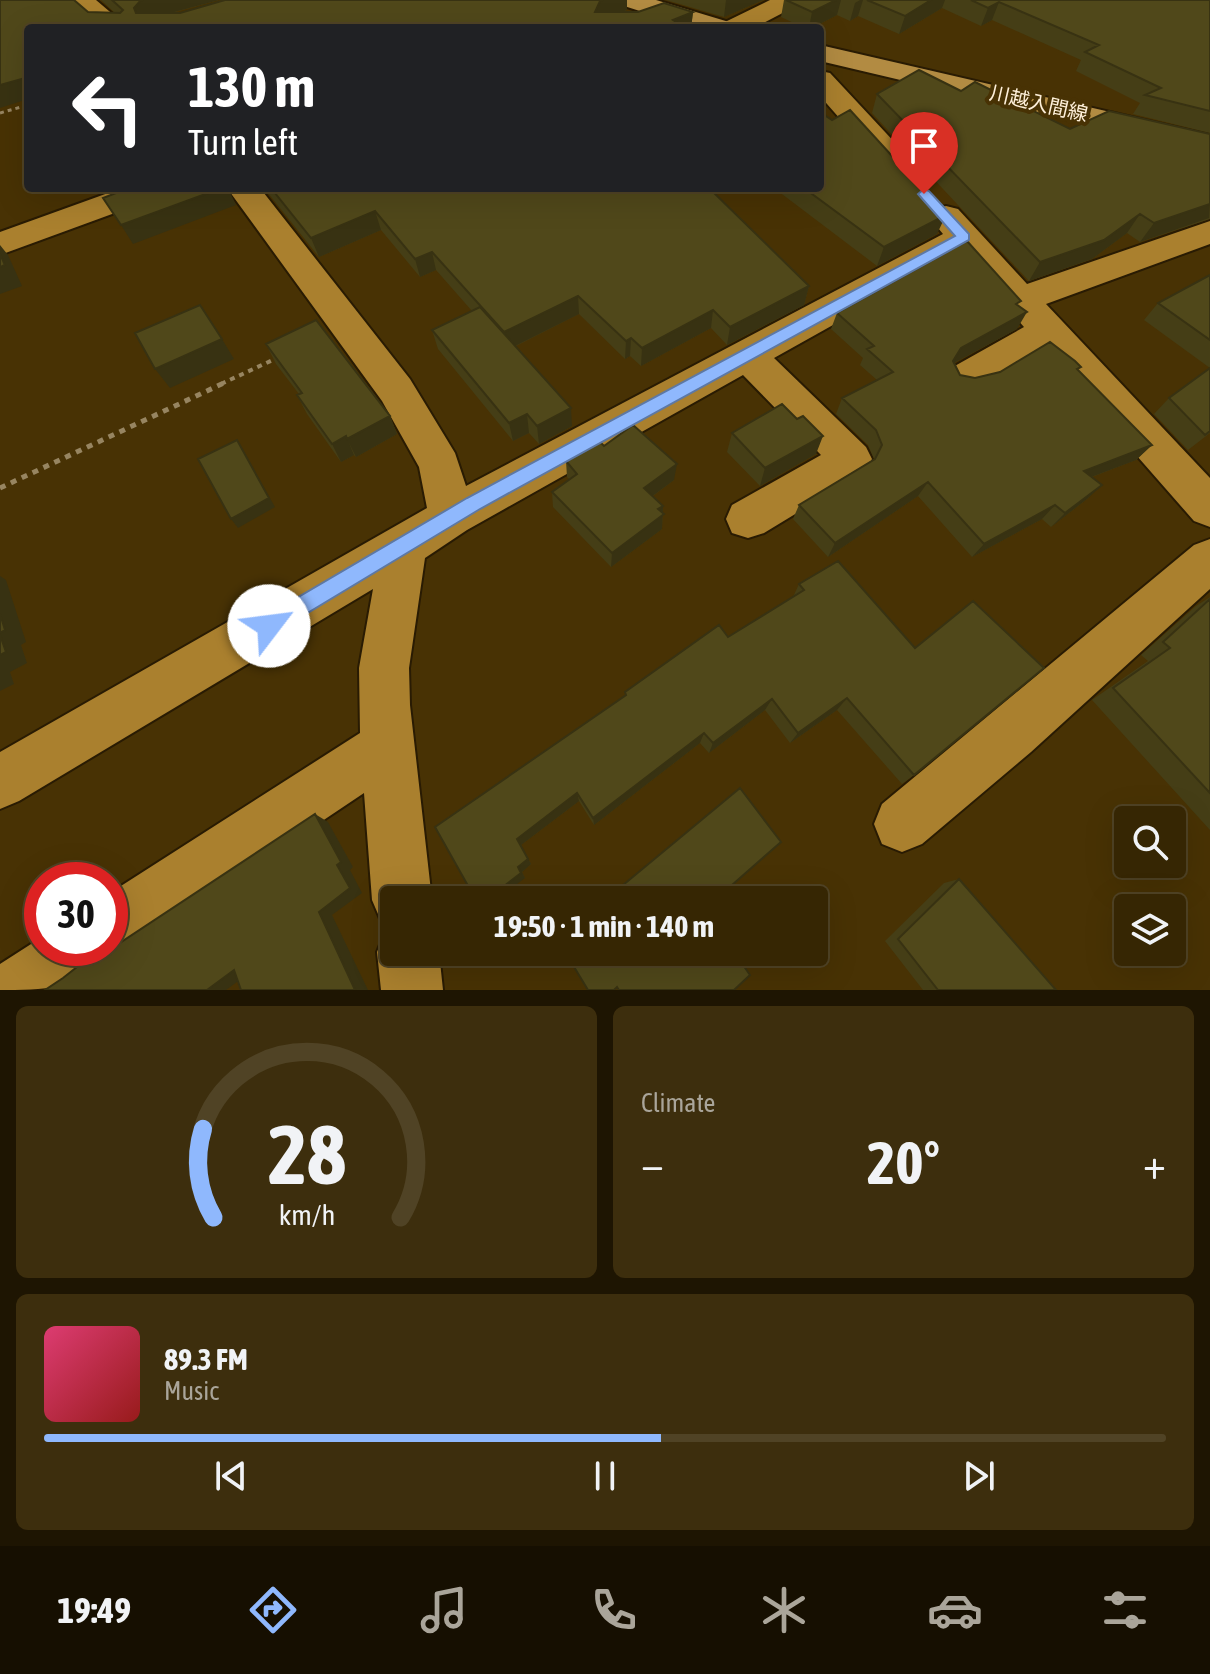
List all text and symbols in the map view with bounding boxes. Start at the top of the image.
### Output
text: 130 m [188,55,315,119]
icon: left [56,56,160,160]
street label: 川越入間線 [988,81,1090,125]
pin [890,112,958,194]
text: Turn left [188,121,298,163]
icon: arrive [902,124,946,168]
position arrow [227,584,311,668]
map controls [1114,806,1186,966]
button: search [1114,806,1186,878]
speed limit sign: 30 [24,862,128,966]
button: layers [1114,894,1186,966]
text: 19:50 · 1 min · 140 m [494,909,714,943]
text: Climate [641,1088,715,1118]
text: 28 [267,1106,346,1202]
text: 20° [867,1128,940,1197]
text: − [641,1138,664,1188]
text: + [1143,1138,1166,1188]
text: km/h [278,1198,335,1231]
text: 89.3 FM [164,1342,248,1376]
text: Music [164,1376,219,1406]
icon: previous [209,1454,253,1498]
icon: pause [583,1454,627,1498]
icon: next [957,1454,1001,1498]
icon: directions [245,1582,301,1638]
icon: music [416,1582,472,1638]
icon: phone [586,1582,642,1638]
icon: climate [756,1582,812,1638]
icon: car [927,1582,983,1638]
icon: filters [1097,1582,1153,1638]
text: 19:49 [57,1589,131,1631]

